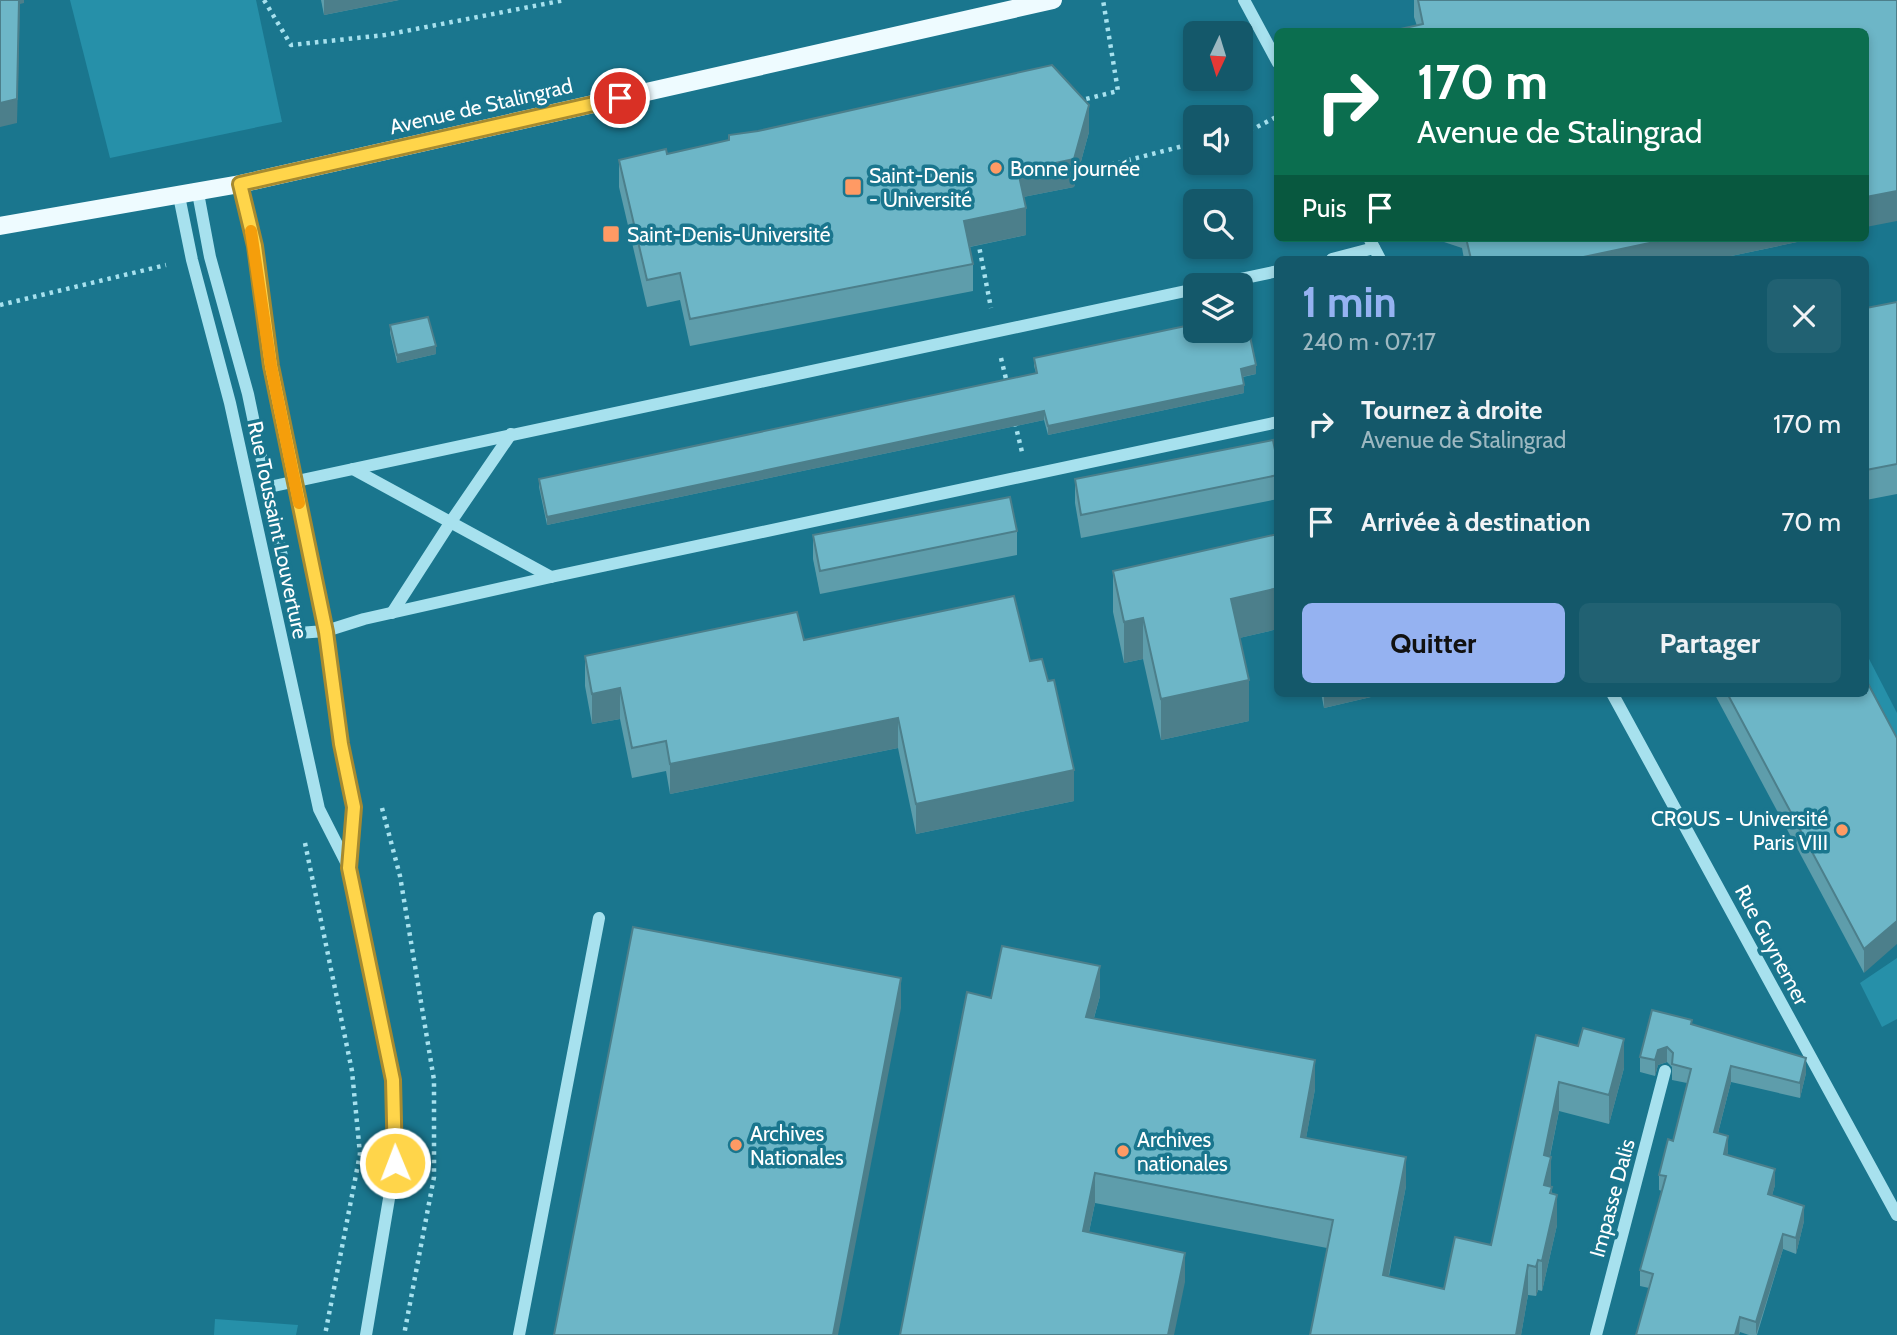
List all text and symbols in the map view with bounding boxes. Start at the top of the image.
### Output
north arrow [1183,21,1253,91]
map controls [1183,21,1253,343]
text: 170 m [1417,52,1548,111]
icon: right [1302,56,1393,147]
pin [590,68,650,128]
street label: Avenue de Stalingrad [387,73,575,139]
icon: arrive [601,79,639,117]
button: sound [1183,105,1253,175]
text: Avenue de Stalingrad [1417,112,1703,151]
place label: Bonne journée [1010,156,1140,182]
marker: Bonne journée [988,160,1004,176]
place label: Saint-Denis - Université [869,163,974,212]
marker: Saint-Denis - Université [843,177,863,197]
button: search [1183,189,1253,259]
icon: arrive [1361,189,1399,227]
text: Puis [1302,192,1347,224]
place label: Saint-Denis-Université [627,222,831,247]
marker: Saint-Denis-Université [601,224,621,244]
button: layers [1183,273,1253,343]
text: 1 min [1302,276,1397,328]
button: close [1767,279,1841,353]
text: 240 m · 07:17 [1302,328,1436,356]
text: Tournez à droite [1361,394,1543,426]
icon: right [1302,405,1340,443]
text: 170 m [1773,408,1841,440]
street label: Rue Toussaint Louverture [243,419,313,641]
text: Avenue de Stalingrad [1361,426,1566,454]
icon: arrive [1302,503,1340,541]
text: Arrivée à destination [1361,506,1591,538]
text: 70 m [1781,506,1841,538]
button: Quitter [1302,603,1565,683]
button: Partager [1579,603,1841,683]
place label: CROUS - Université Paris VIII [1651,806,1828,855]
marker: CROUS - Université Paris VIII [1834,822,1850,838]
street label: Rue Guynemer [1730,881,1814,1010]
place label: Archives Nationales [750,1121,844,1170]
position arrow [358,1126,432,1200]
place label: Archives nationales [1137,1127,1228,1176]
street label: Impasse Dalis [1584,1136,1640,1260]
marker: Archives Nationales [728,1137,744,1153]
marker: Archives nationales [1115,1143,1131,1159]

